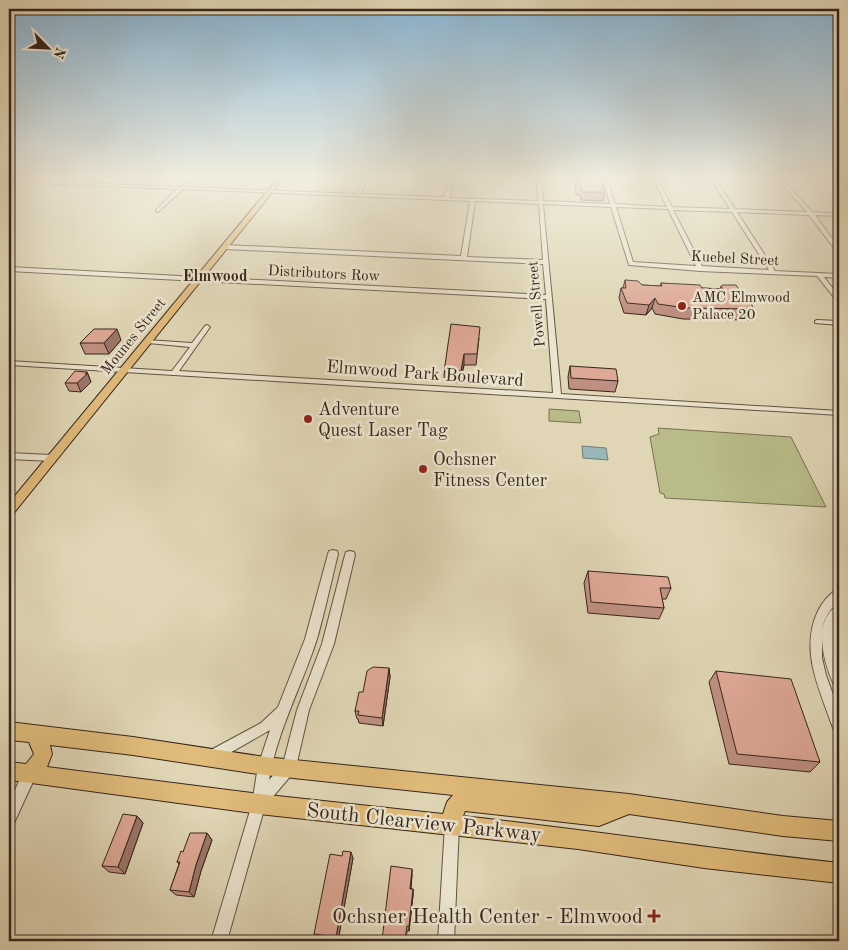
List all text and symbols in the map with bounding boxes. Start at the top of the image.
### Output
north arrow [22,22,72,72]
text: N [50,45,68,61]
street label: Kuebel Street [690,250,780,269]
street label: Powell Street [526,260,549,348]
street label: Distributors Row [267,264,381,285]
district label: Elmwood [182,269,248,285]
place label: AMC Elmwood Palace 20 [692,291,790,323]
street label: Mounes Street [99,296,169,378]
marker: AMC Elmwood Palace 20 [676,300,688,312]
street label: Elmwood Park Boulevard [326,358,524,390]
place label: Adventure Quest Laser Tag [318,401,448,440]
marker: Adventure Quest Laser Tag [302,413,314,425]
place label: Ochsner Fitness Center [433,451,548,490]
marker: Ochsner Fitness Center [417,463,429,475]
street label: South Clearview Parkway [305,801,542,846]
place label: Ochsner Health Center - Elmwood [332,907,643,928]
marker: Ochsner Health Center - Elmwood [647,909,661,923]

